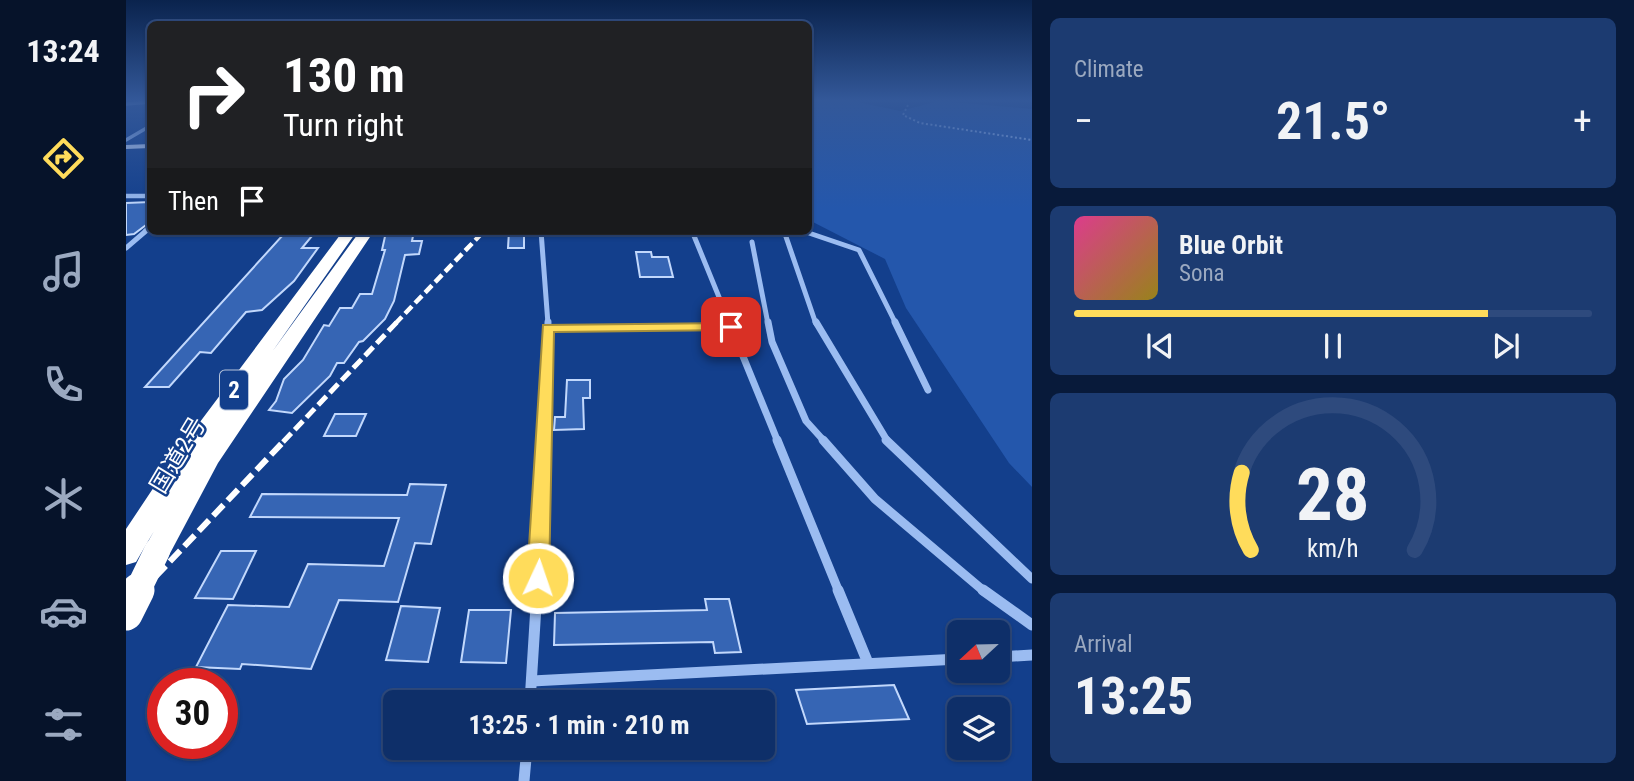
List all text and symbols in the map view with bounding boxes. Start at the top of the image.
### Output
text: 13:24 [26,32,100,70]
text: 130 m [283,47,405,104]
icon: right [168,49,259,140]
text: Climate [1074,56,1144,83]
text: 21.5° [1276,91,1390,152]
text: − [1074,99,1093,143]
text: + [1573,99,1592,143]
text: Turn right [283,106,404,144]
icon: directions [39,134,88,183]
icon: arrive [233,182,271,220]
text: Then [168,186,219,216]
text: Blue Orbit [1179,230,1283,260]
icon: music [39,247,88,296]
text: Sona [1179,260,1225,287]
pin [701,297,761,357]
icon: arrive [712,308,750,346]
icon: previous [1141,327,1179,365]
icon: pause [1314,327,1352,365]
icon: next [1487,327,1525,365]
icon: phone [39,360,88,409]
road number: 2 [220,370,248,410]
street label: 国道2号 [144,412,212,498]
text: 28 [1296,453,1370,539]
icon: climate [39,474,88,523]
text: km/h [1307,534,1359,563]
position arrow [501,541,575,615]
icon: car [39,587,88,636]
north arrow [947,620,1010,682]
map controls [947,620,1010,760]
text: Arrival [1074,631,1133,658]
text: 13:25 [1074,666,1193,727]
speed limit sign: 30 [147,668,238,759]
button: layers [947,697,1010,760]
icon: filters [39,700,88,749]
text: 13:25 · 1 min · 210 m [469,710,689,740]

